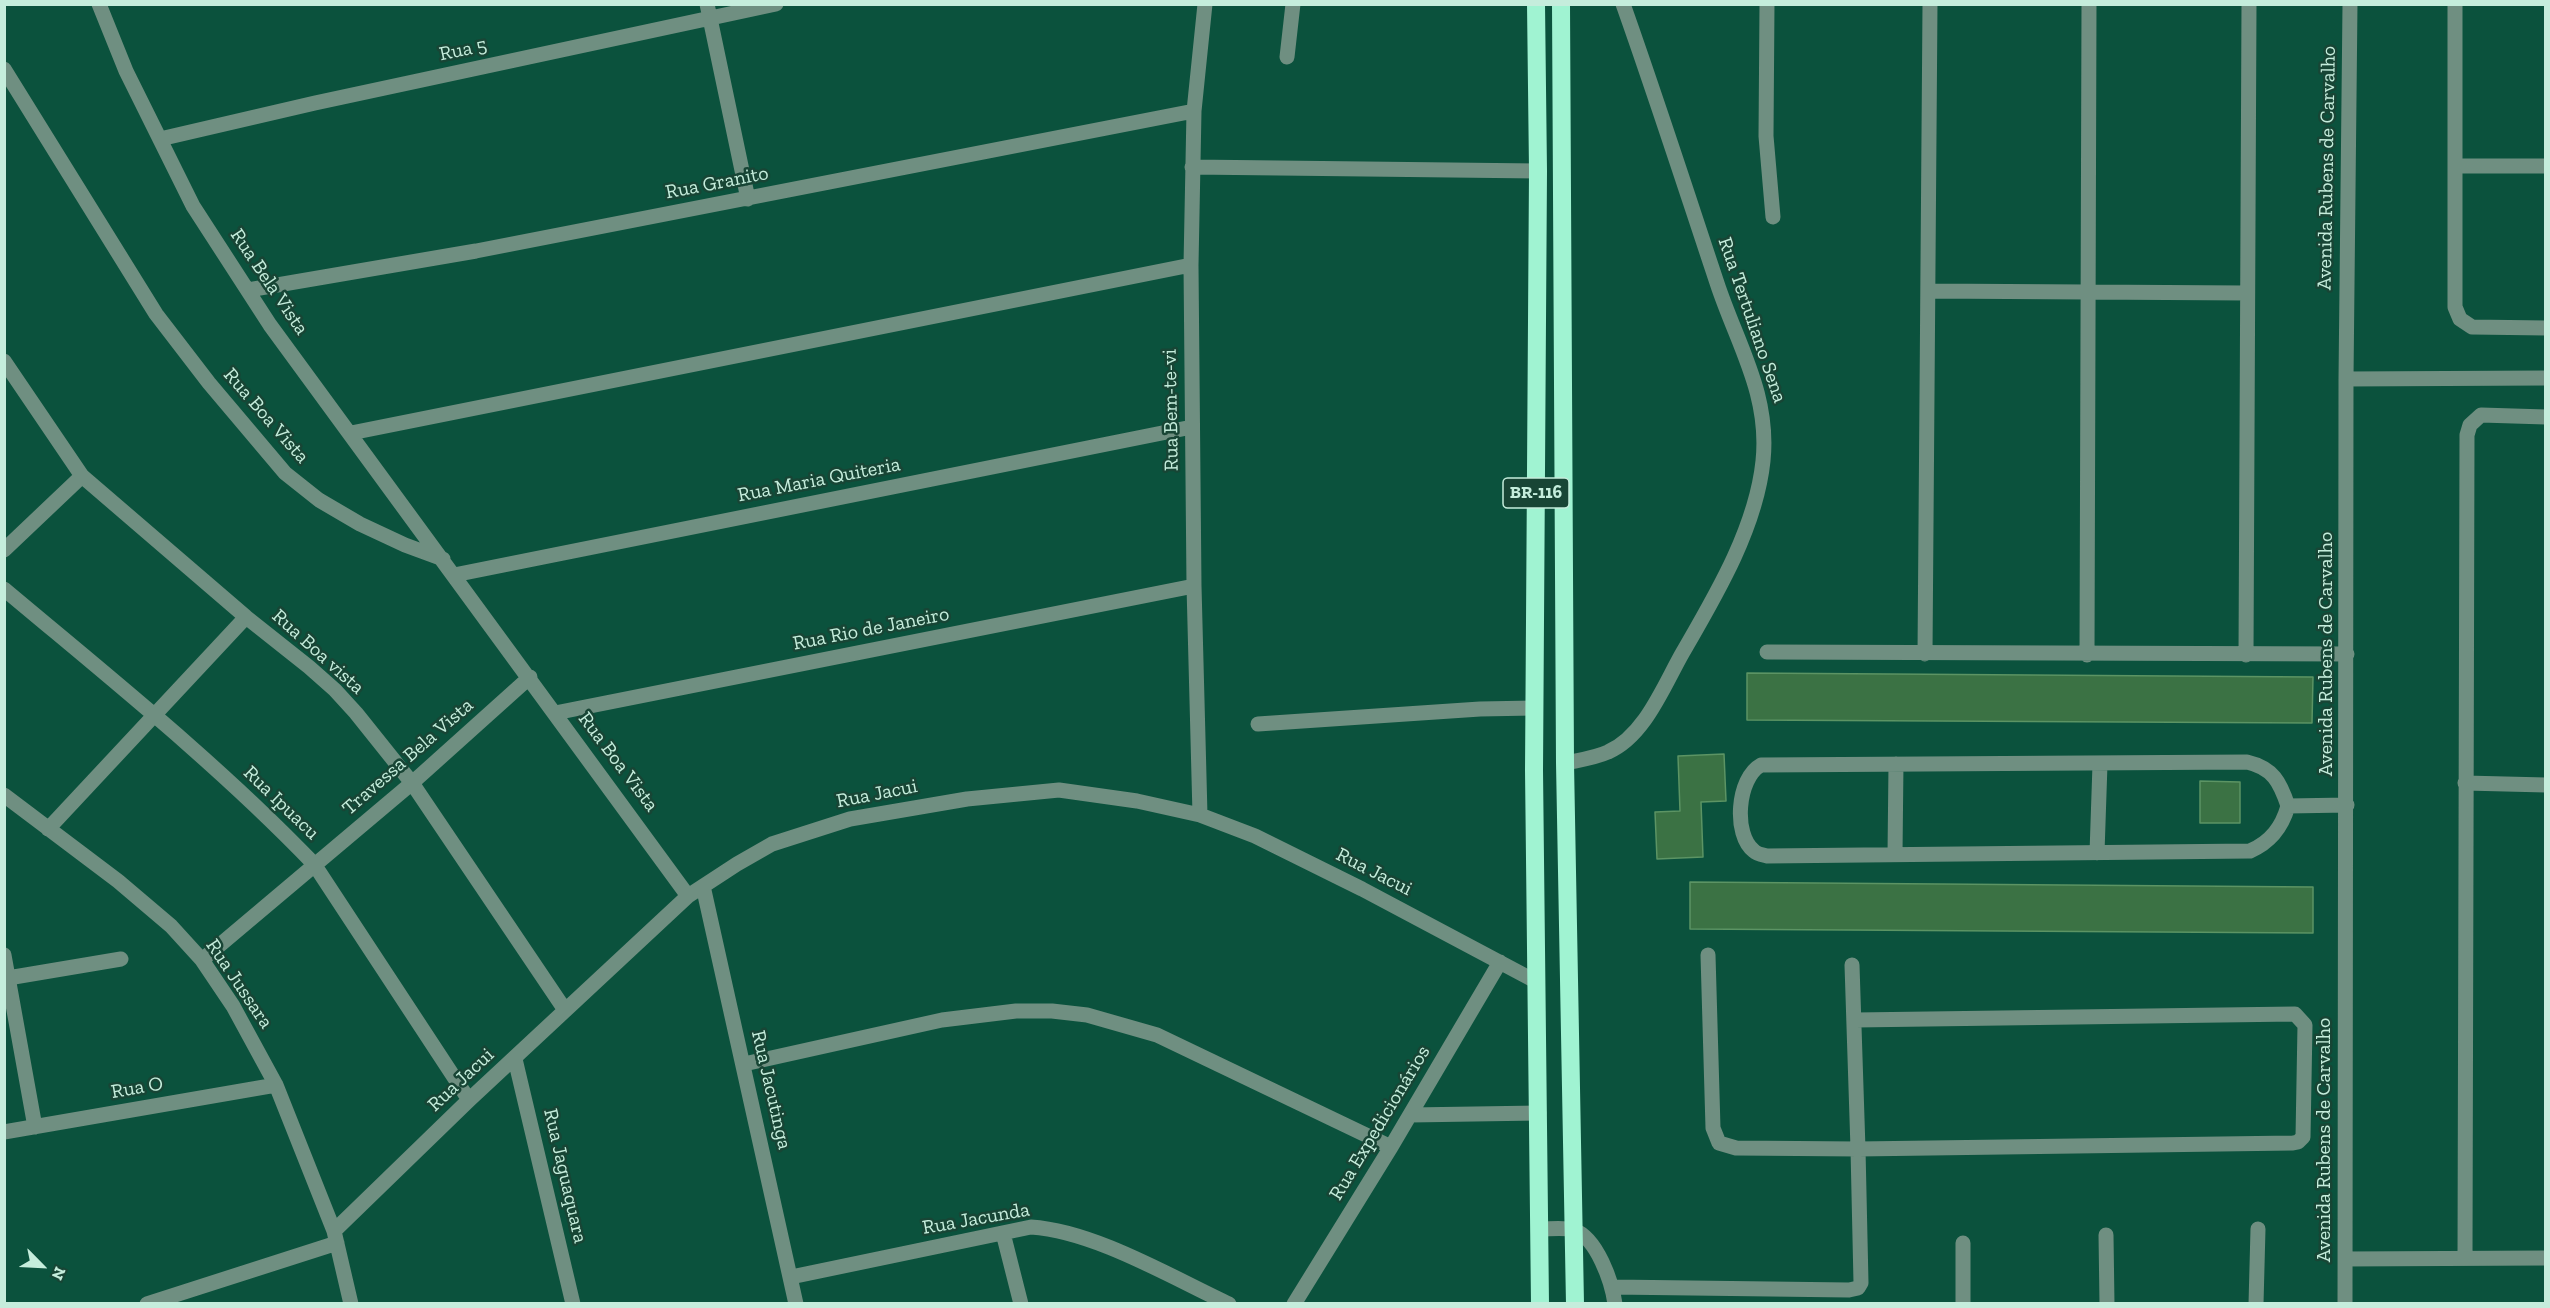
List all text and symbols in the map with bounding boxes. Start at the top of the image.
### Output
street label: Rua 5 [437,33,489,67]
street label: Avenida Rubens de Carvalho [2313,46,2341,290]
street label: Rua Granito [663,161,771,205]
street label: Rua Bela Vista [225,224,313,340]
street label: Rua Tertuliano Sena [1712,234,1792,406]
street label: Rua Bem-te-vi [1158,349,1184,471]
street label: Rua Boa Vista [218,363,314,469]
street label: Rua Maria Quiteria [736,452,902,508]
road number: BR-116 [1503,478,1569,508]
street label: Avenida Rubens de Carvalho [2314,532,2338,776]
street label: Rua Rio de Janeiro [791,602,951,656]
street label: Rua Boa vista [267,604,369,700]
street label: Travessa Bela Vista [338,694,478,820]
street label: Rua Boa Vista [573,708,663,816]
street label: Rua Ipuacu [238,761,324,845]
street label: Rua Jacui [834,774,920,814]
street label: Rua Jacui [1332,843,1416,901]
street label: Rua Jussara [200,935,278,1033]
street label: Avenida Rubens de Carvalho [2312,1018,2336,1262]
street label: Rua Jacutinga [746,1028,796,1152]
street label: Rua Expedicionários [1324,1041,1436,1205]
street label: Rua Jacui [423,1043,499,1117]
street label: Rua O [109,1072,165,1104]
street label: Rua Jaguaquara [538,1106,592,1246]
street label: Rua Jacunda [920,1198,1032,1240]
north arrow [12,1236,72,1296]
text: N [48,1264,70,1283]

